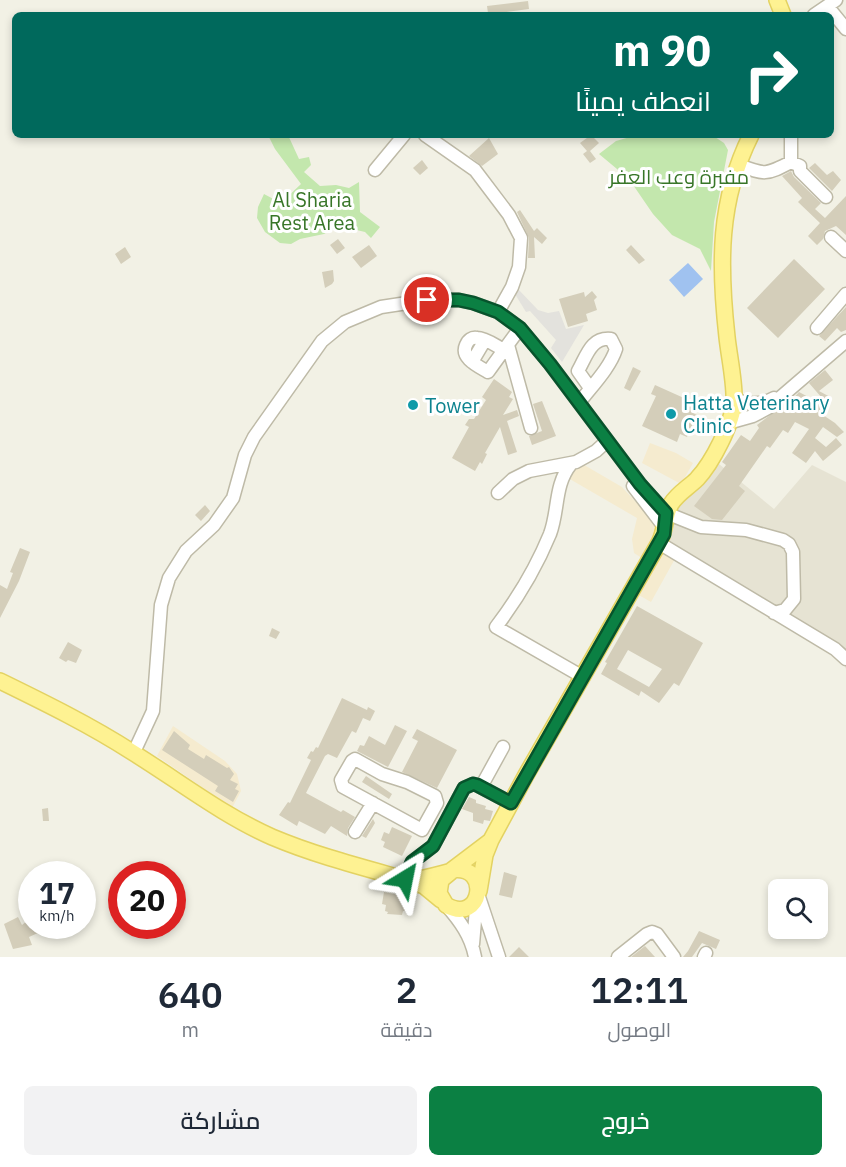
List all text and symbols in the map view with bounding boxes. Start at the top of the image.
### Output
text: 90 m [613,23,711,78]
icon: right [732,36,810,114]
text: انعطف يمينًا [575,83,711,118]
park label: مفبرة وعب العفر [608,163,749,190]
park label: Al Sharia Rest Area [269,186,356,236]
pin [401,274,452,325]
icon: arrive [410,283,443,316]
place label: Hatta Veterinary Clinic [683,389,829,439]
place label: Tower [425,392,480,419]
marker: Tower [406,398,420,412]
marker: Hatta Veterinary Clinic [664,407,678,421]
position arrow [373,847,437,911]
speed limit sign: 20 [108,861,186,939]
text: 17 [39,873,75,912]
map controls [768,879,828,939]
button: search [768,879,828,939]
text: km/h [39,906,75,925]
text: 2 [396,966,417,1013]
text: 12:11 [590,966,688,1013]
text: 640 [158,971,223,1018]
text: m [182,1016,199,1043]
text: دقيقة [380,1016,432,1043]
text: الوصول [607,1016,671,1043]
button: مشاركة [24,1086,417,1155]
button: خروج [429,1086,822,1155]

